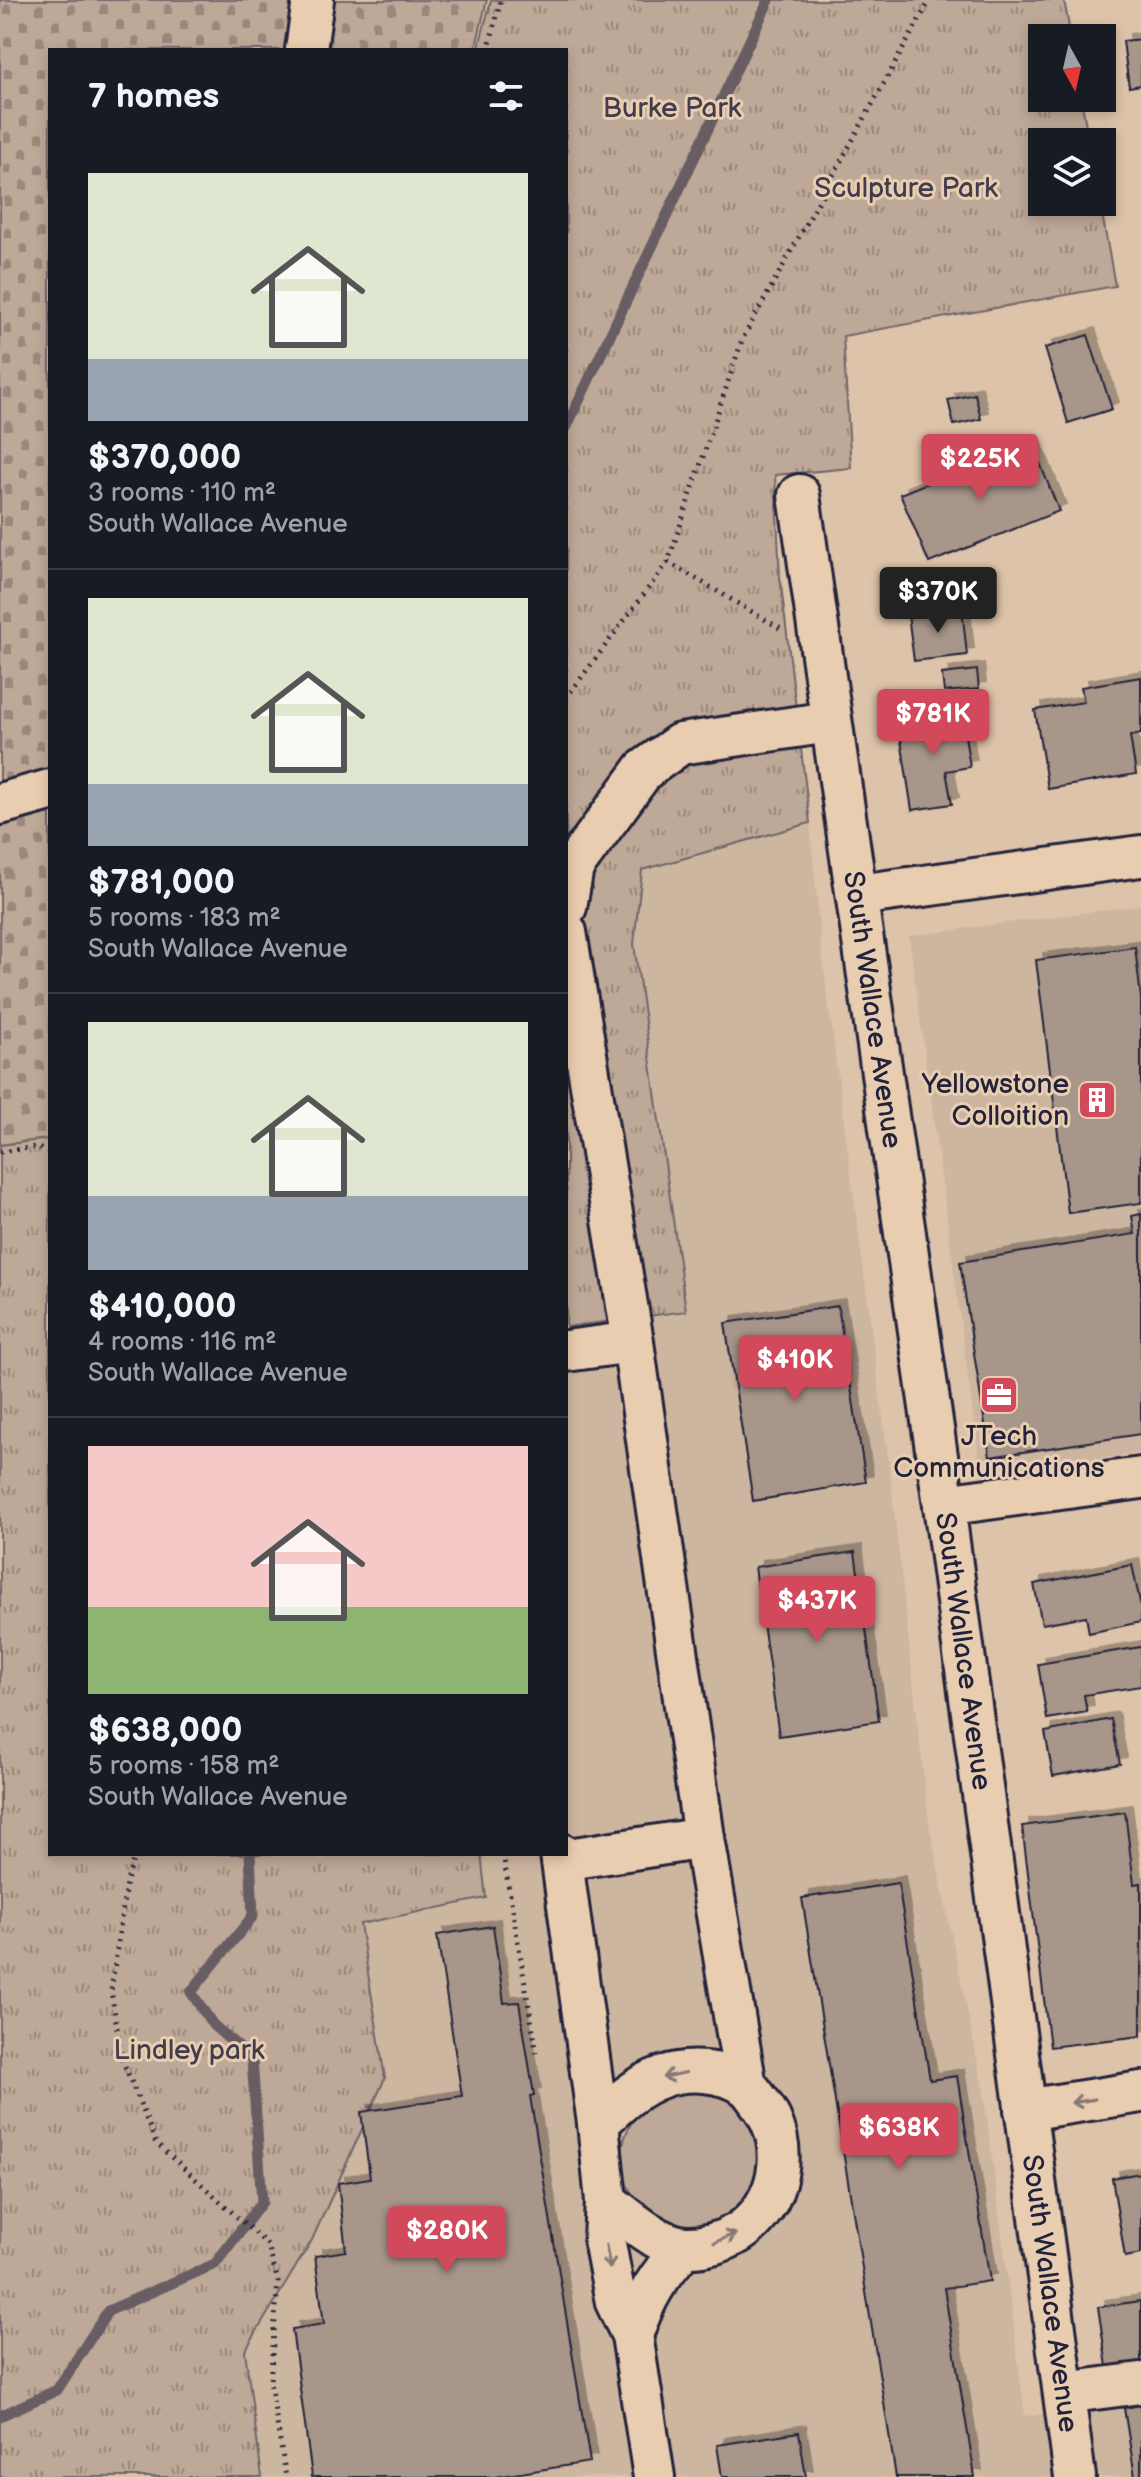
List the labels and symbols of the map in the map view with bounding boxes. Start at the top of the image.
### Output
north arrow [1028,24,1116,112]
park label: Burke Park [603,92,742,125]
park label: Sculpture Park [814,172,998,205]
pin: $225K [924,434,1036,502]
pin: $370K [882,567,994,635]
pin: $781K [877,689,989,757]
street label: South Wallace Avenue [837,869,909,1151]
place label: Yellowstone Colloition [921,1068,1069,1133]
building icon: Yellowstone Colloition [1076,1079,1118,1121]
pin: $410K [739,1335,851,1403]
office icon: JTech Communications [978,1374,1020,1416]
place label: JTech Communications [893,1420,1105,1485]
street label: South Wallace Avenue [929,1510,999,1792]
pin: $437K [761,1576,873,1644]
park label: Lindley park [113,2034,265,2067]
one-way arrow [661,2068,687,2083]
one-way arrow [1071,2094,1096,2109]
pin: $638K [843,2103,955,2171]
street label: South Wallace Avenue [1015,2153,1085,2434]
pin: $280K [391,2206,503,2274]
one-way arrow [713,2229,737,2244]
one-way arrow [601,2243,616,2269]

